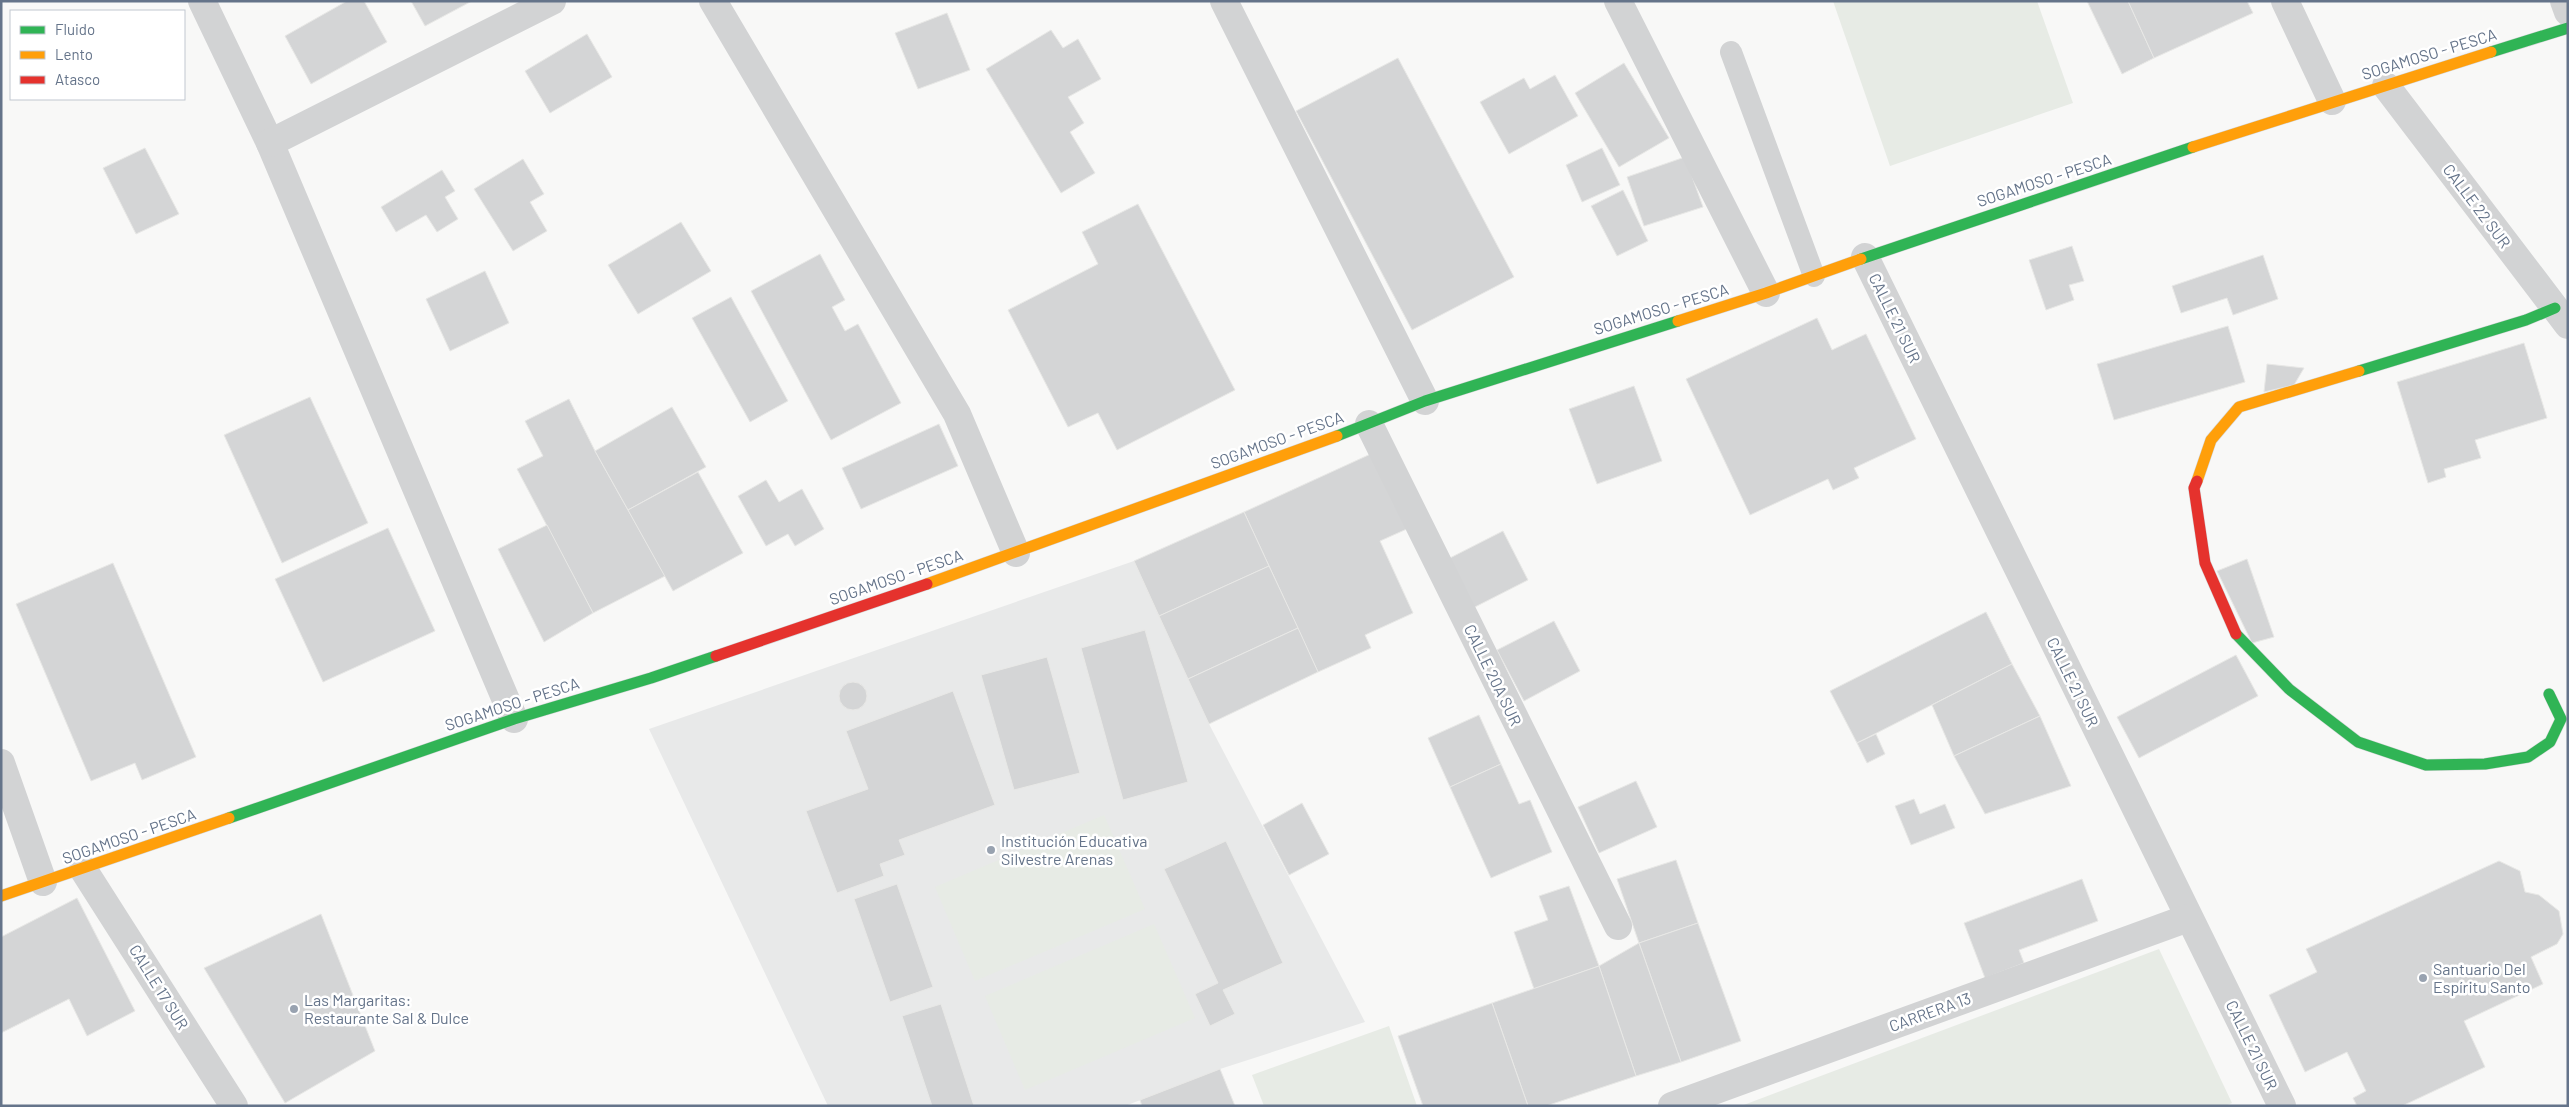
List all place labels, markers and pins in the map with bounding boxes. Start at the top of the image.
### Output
place label: Institución Educativa Silvestre Arenas [1001,831,1147,868]
marker: Institución Educativa Silvestre Arenas [985,844,997,856]
place label: Santuario Del Espíritu Santo [2433,959,2531,996]
marker: Santuario Del Espíritu Santo [2417,972,2429,984]
place label: Las Margaritas: Restaurante Sal & Dulce [304,990,469,1027]
marker: Las Margaritas: Restaurante Sal & Dulce [288,1003,300,1015]

